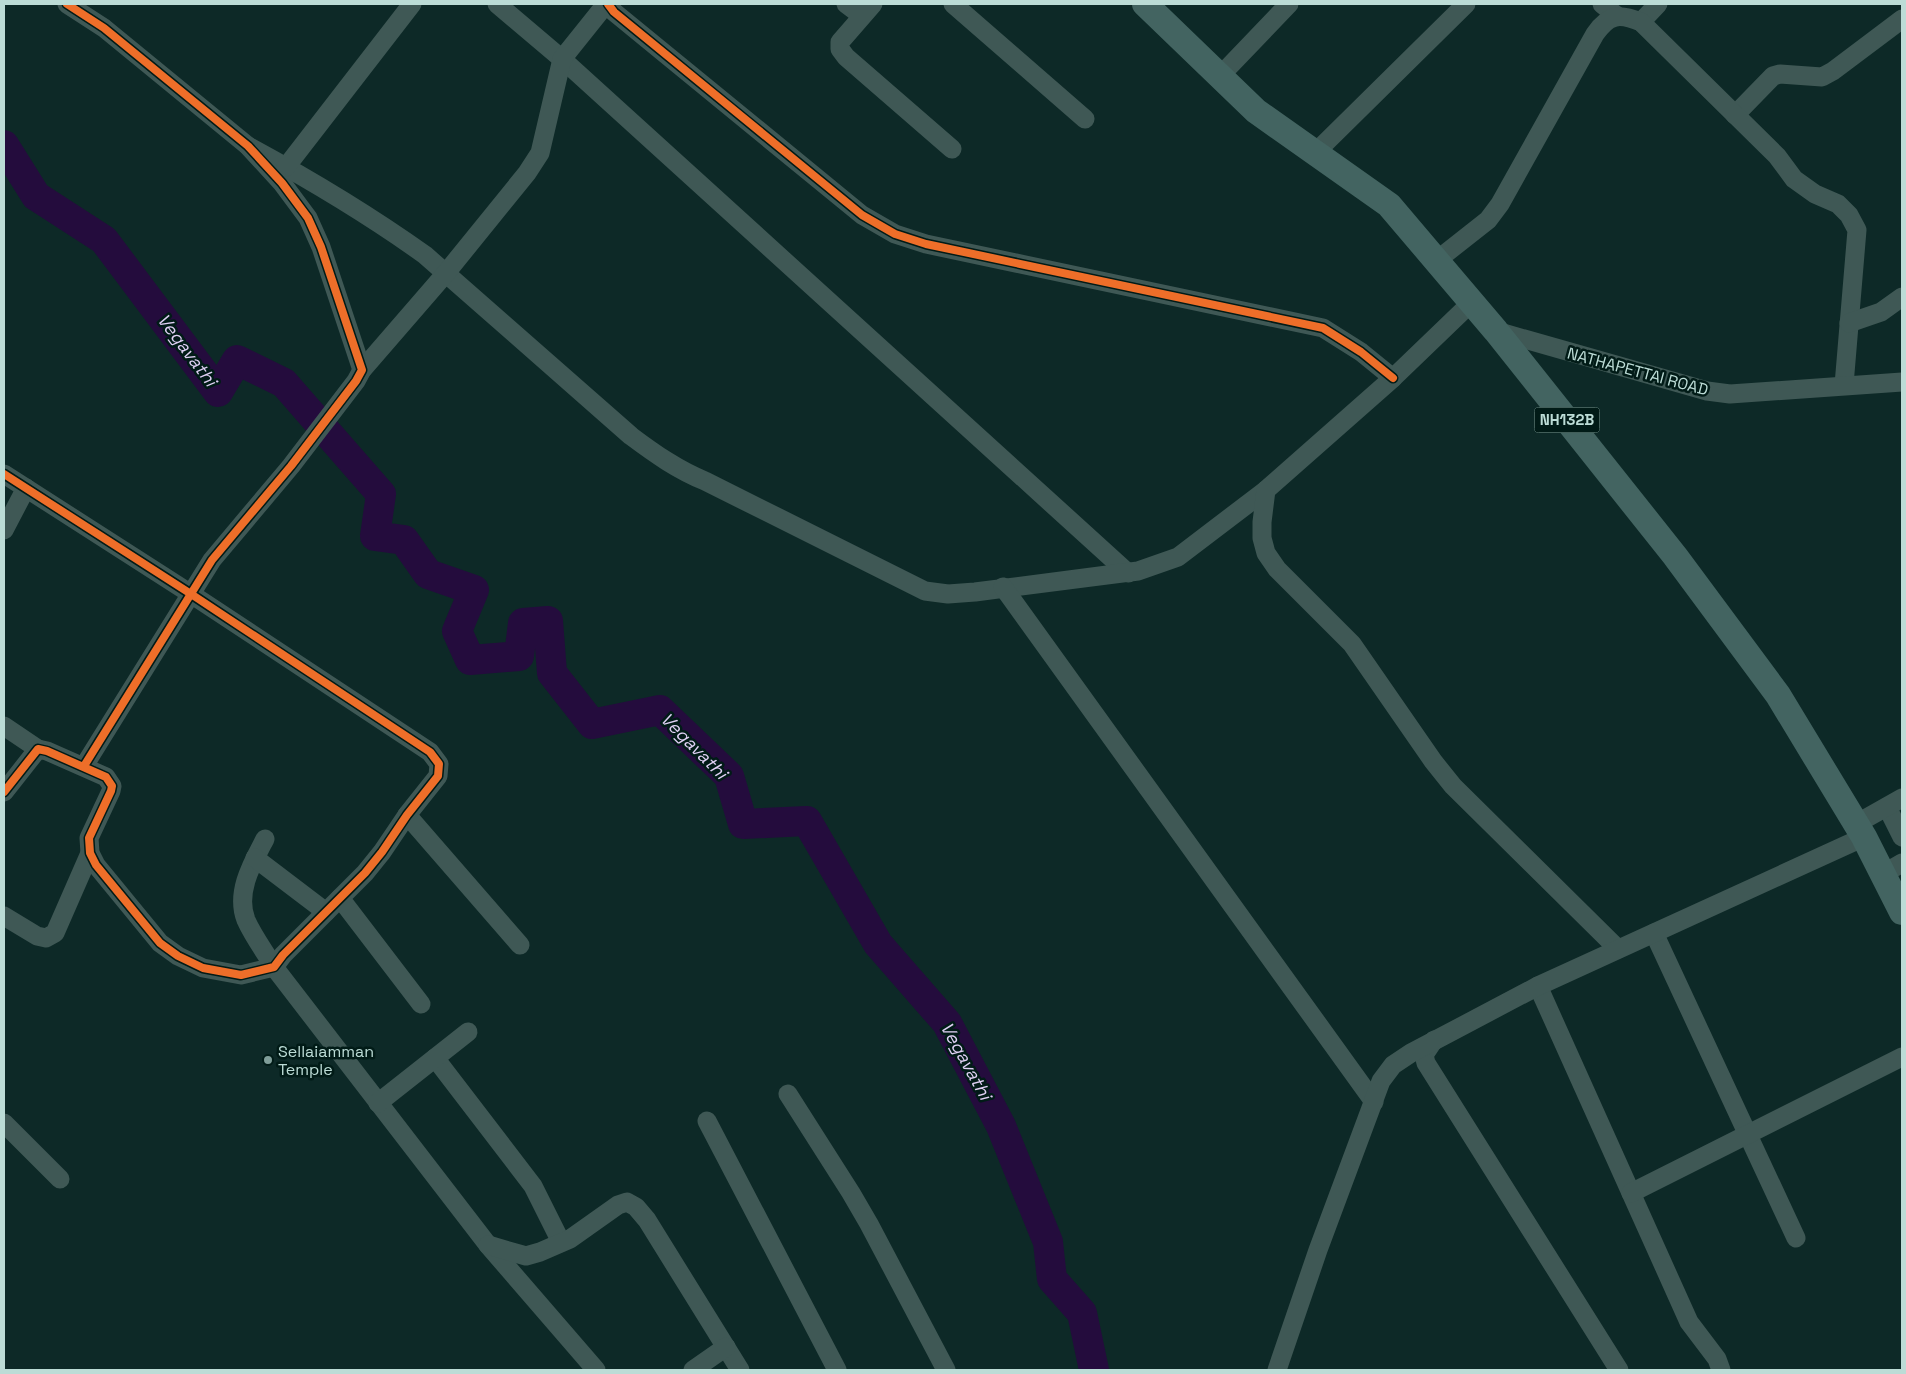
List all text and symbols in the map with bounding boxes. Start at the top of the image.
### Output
water label: Vegavathi [152,309,224,393]
street label: NATHAPETTAI ROAD [1565,343,1711,400]
road number: NH132B [1534,408,1600,432]
water label: Vegavathi [656,707,735,786]
water label: Vegavathi [936,1018,998,1106]
place label: Sellaiamman Temple [278,1041,374,1080]
marker: Sellaiamman Temple [262,1054,274,1066]

